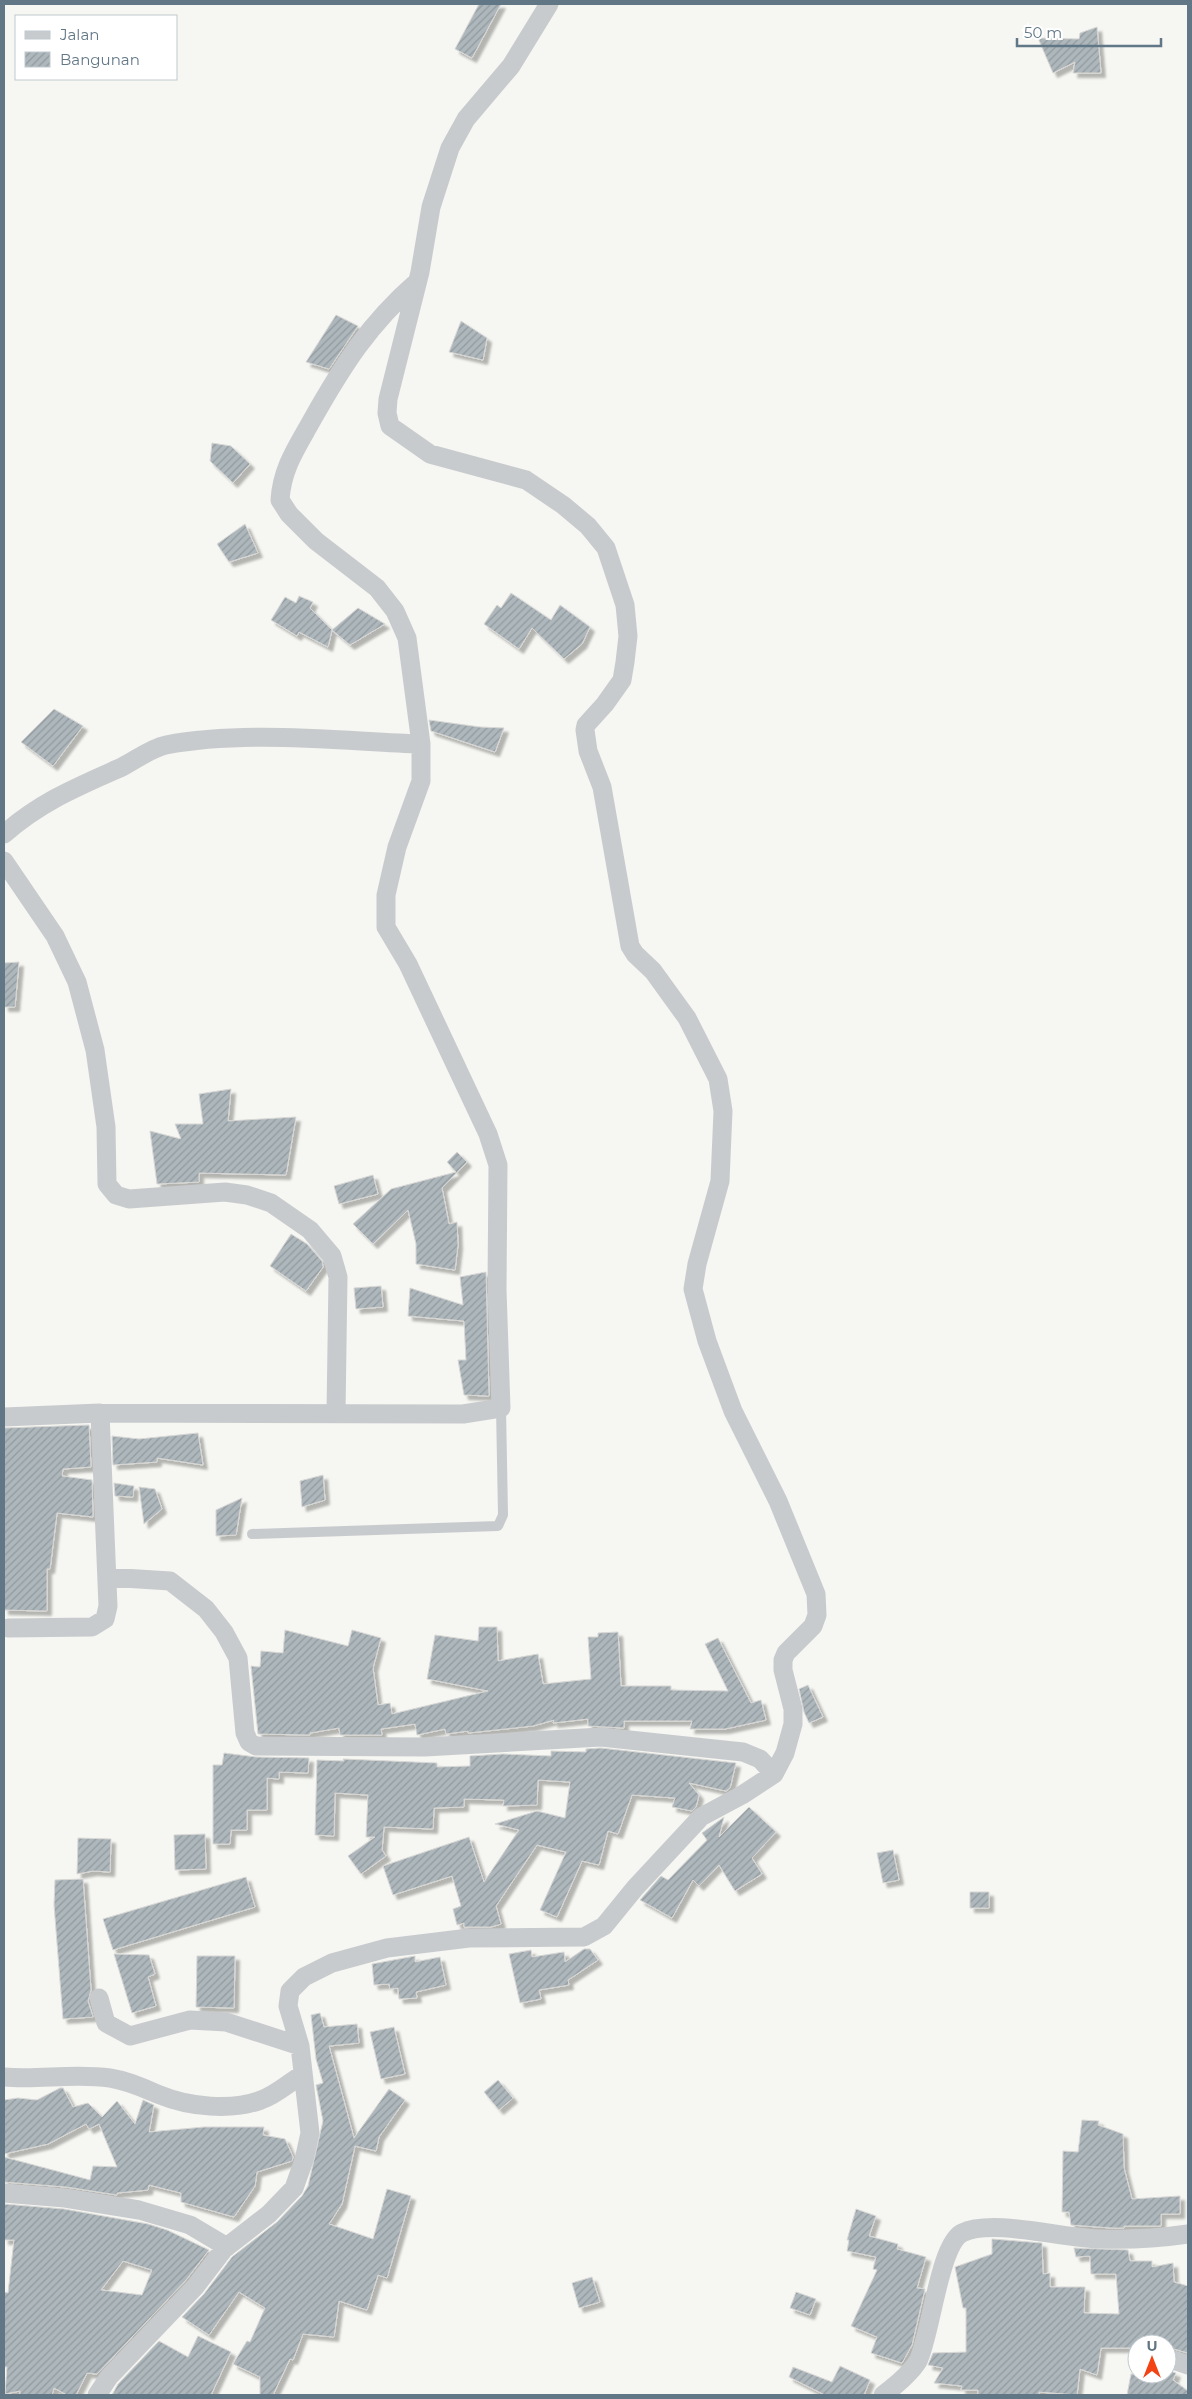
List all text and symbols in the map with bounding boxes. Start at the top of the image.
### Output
legend [15,15,178,80]
scale bar [1017,15,1161,47]
text: 50 m [1024,23,1062,42]
text: Jalan [59,25,99,44]
text: Bangunan [60,50,140,69]
north arrow [1127,2334,1177,2384]
text: U [1146,2337,1158,2355]

